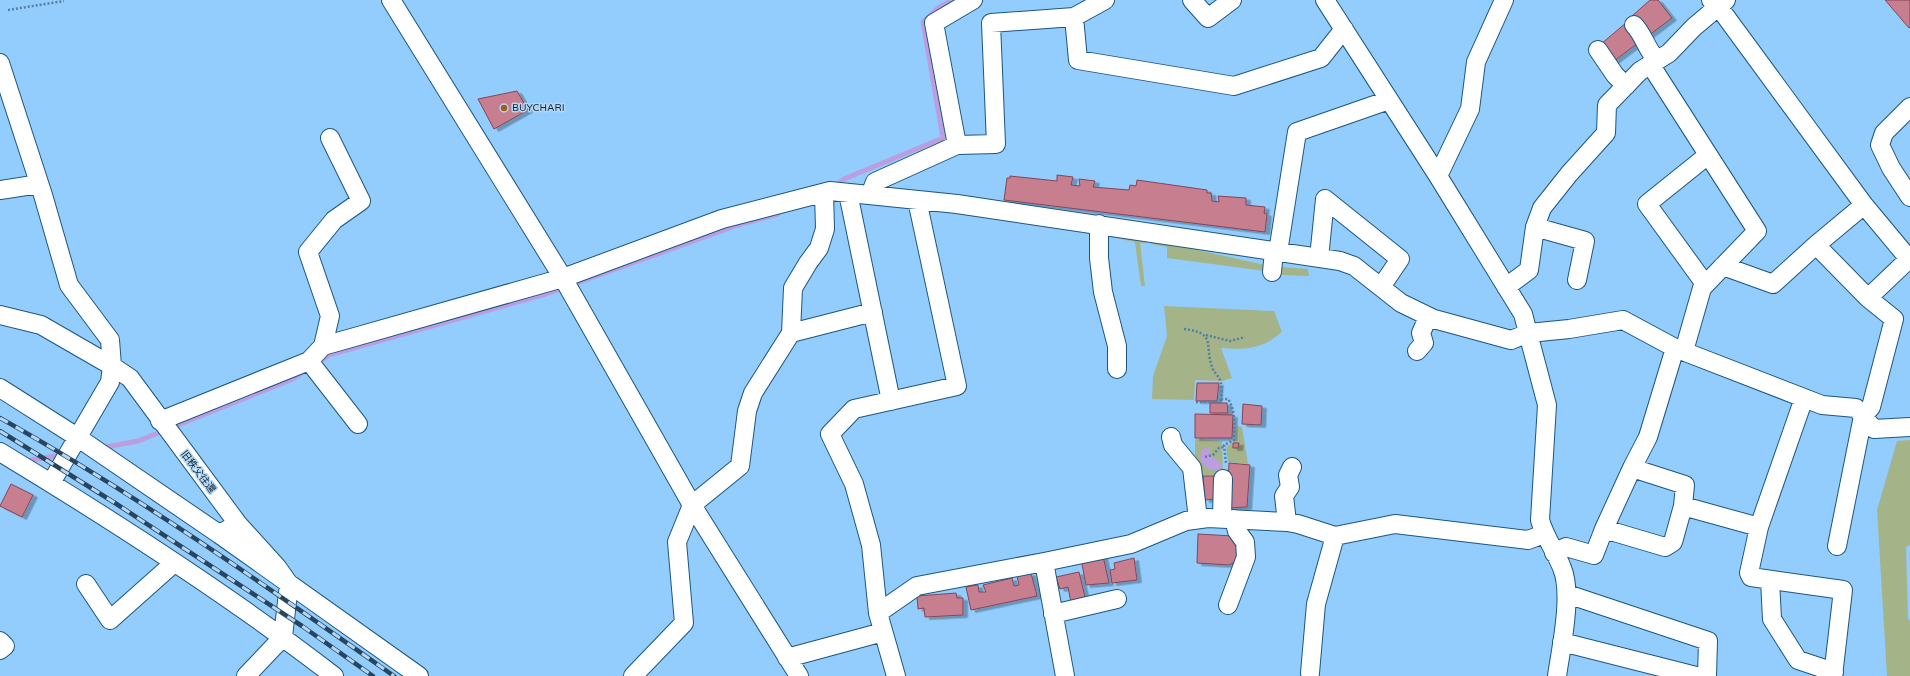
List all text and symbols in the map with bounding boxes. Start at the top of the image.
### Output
place label: BUYCHARI [512,102,565,114]
marker: BUYCHARI [499,103,509,113]
street label: 旧秩父往還 [178,448,218,496]

